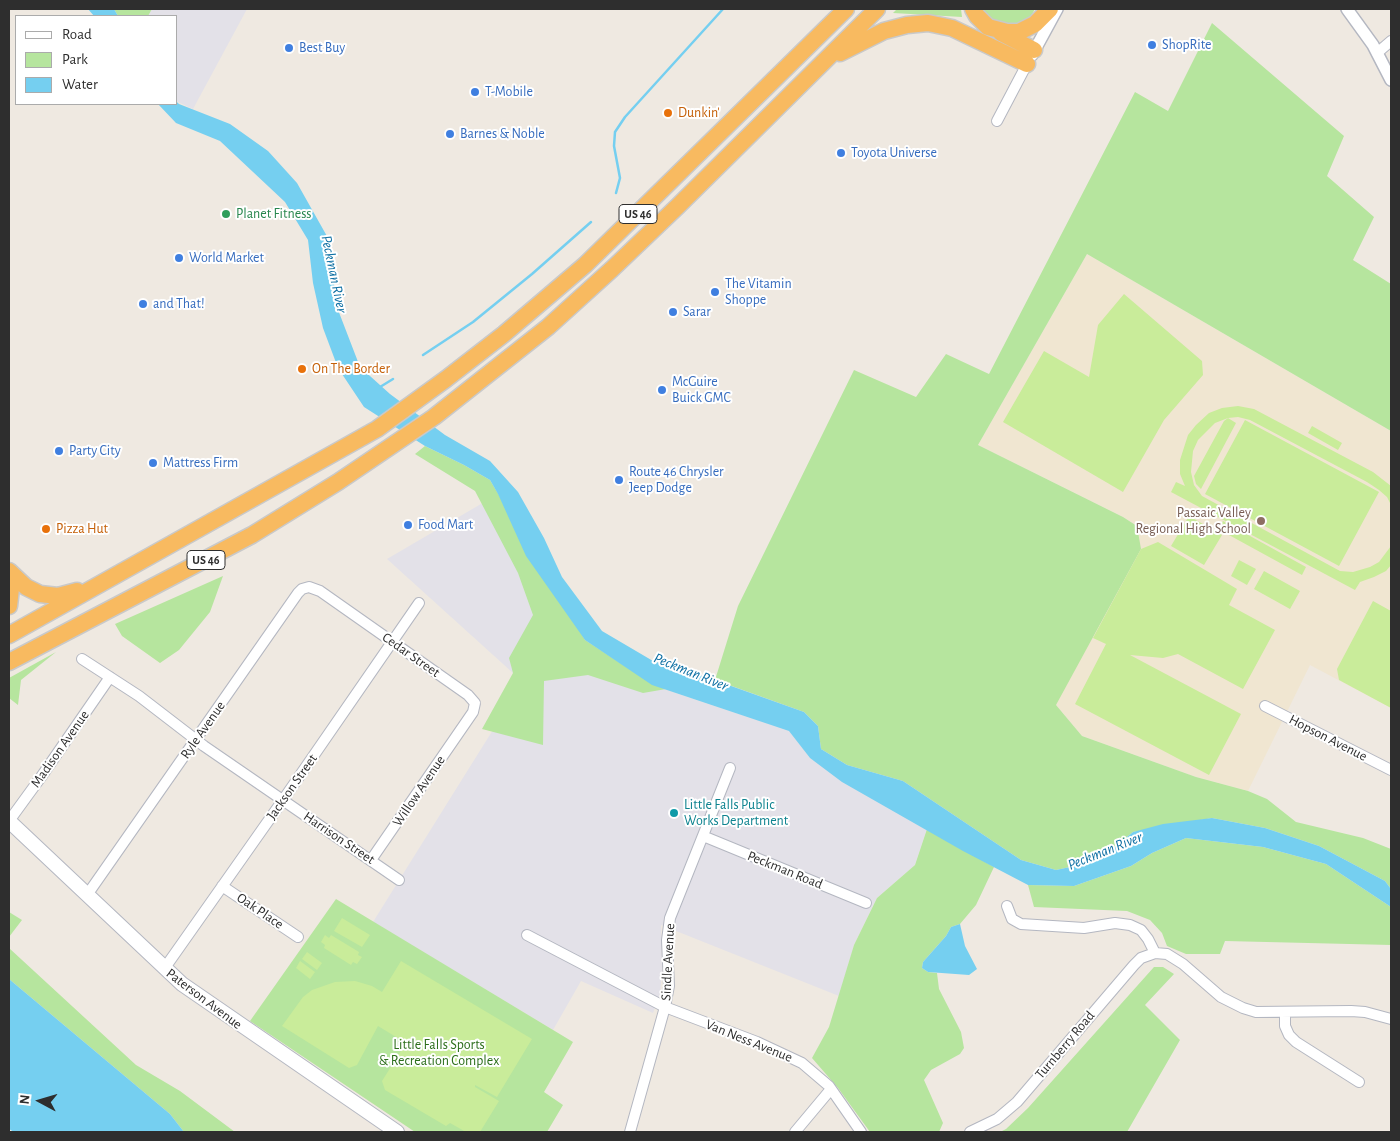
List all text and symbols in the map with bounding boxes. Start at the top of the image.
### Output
legend [15,15,178,105]
text: Road [62,27,92,42]
place label: ShopRite [1162,37,1211,53]
marker: ShopRite [1146,39,1158,51]
place label: Best Buy [299,40,345,56]
marker: Best Buy [283,42,295,54]
text: Park [62,52,88,67]
text: Water [62,77,98,92]
place label: T-Mobile [485,84,533,100]
marker: T-Mobile [469,86,481,98]
place label: Dunkin' [678,105,720,121]
marker: Dunkin' [662,107,674,119]
place label: Barnes & Noble [460,126,545,142]
marker: Barnes & Noble [444,128,456,140]
place label: Toyota Universe [851,145,937,161]
marker: Toyota Universe [835,147,847,159]
road number: US 46 [619,204,657,223]
place label: Planet Fitness [236,206,311,222]
marker: Planet Fitness [220,208,232,220]
water label: Peckman River [317,234,351,314]
place label: World Market [189,250,264,266]
marker: World Market [173,252,185,264]
place label: The Vitamin Shoppe [725,276,792,308]
marker: The Vitamin Shoppe [709,286,721,298]
place label: and That! [153,296,205,312]
marker: and That! [137,298,149,310]
place label: Sarar [683,304,711,320]
marker: Sarar [667,306,679,318]
place label: On The Border [312,361,390,377]
marker: On The Border [296,363,308,375]
place label: McGuire Buick GMC [672,374,731,407]
marker: McGuire Buick GMC [656,384,668,396]
place label: Party City [69,443,121,459]
marker: Party City [53,445,65,457]
place label: Mattress Firm [163,455,238,471]
marker: Mattress Firm [147,457,159,469]
place label: Route 46 Chrysler Jeep Dodge [629,464,724,497]
marker: Route 46 Chrysler Jeep Dodge [613,474,625,486]
place label: Passaic Valley Regional High School [1135,505,1251,538]
marker: Passaic Valley Regional High School [1255,515,1267,527]
place label: Food Mart [418,517,473,533]
marker: Food Mart [402,519,414,531]
place label: Pizza Hut [56,521,108,537]
marker: Pizza Hut [40,523,52,535]
road number: US 46 [187,550,225,570]
street label: Cedar Street [379,629,443,681]
water label: Peckman River [651,649,731,695]
street label: Ryle Avenue [177,698,229,762]
street label: Madison Avenue [27,707,93,791]
street label: Hopson Avenue [1286,711,1370,765]
street label: Jackson Street [263,751,321,823]
street label: Willow Avenue [389,752,449,830]
place label: Little Falls Public Works Department [684,797,788,830]
marker: Little Falls Public Works Department [668,807,680,819]
street label: Harrison Street [300,808,378,868]
water label: Peckman River [1065,828,1145,874]
street label: Peckman Road [745,847,825,893]
street label: Oak Place [233,889,287,933]
street label: Sindle Avenue [658,923,678,1001]
street label: Paterson Avenue [163,965,245,1033]
street label: Turnberry Road [1032,1008,1098,1082]
street label: Van Ness Avenue [703,1016,795,1066]
park label: Little Falls Sports & Recreation Complex [379,1037,499,1070]
north arrow [15,1076,65,1126]
text: N [18,1094,33,1105]

